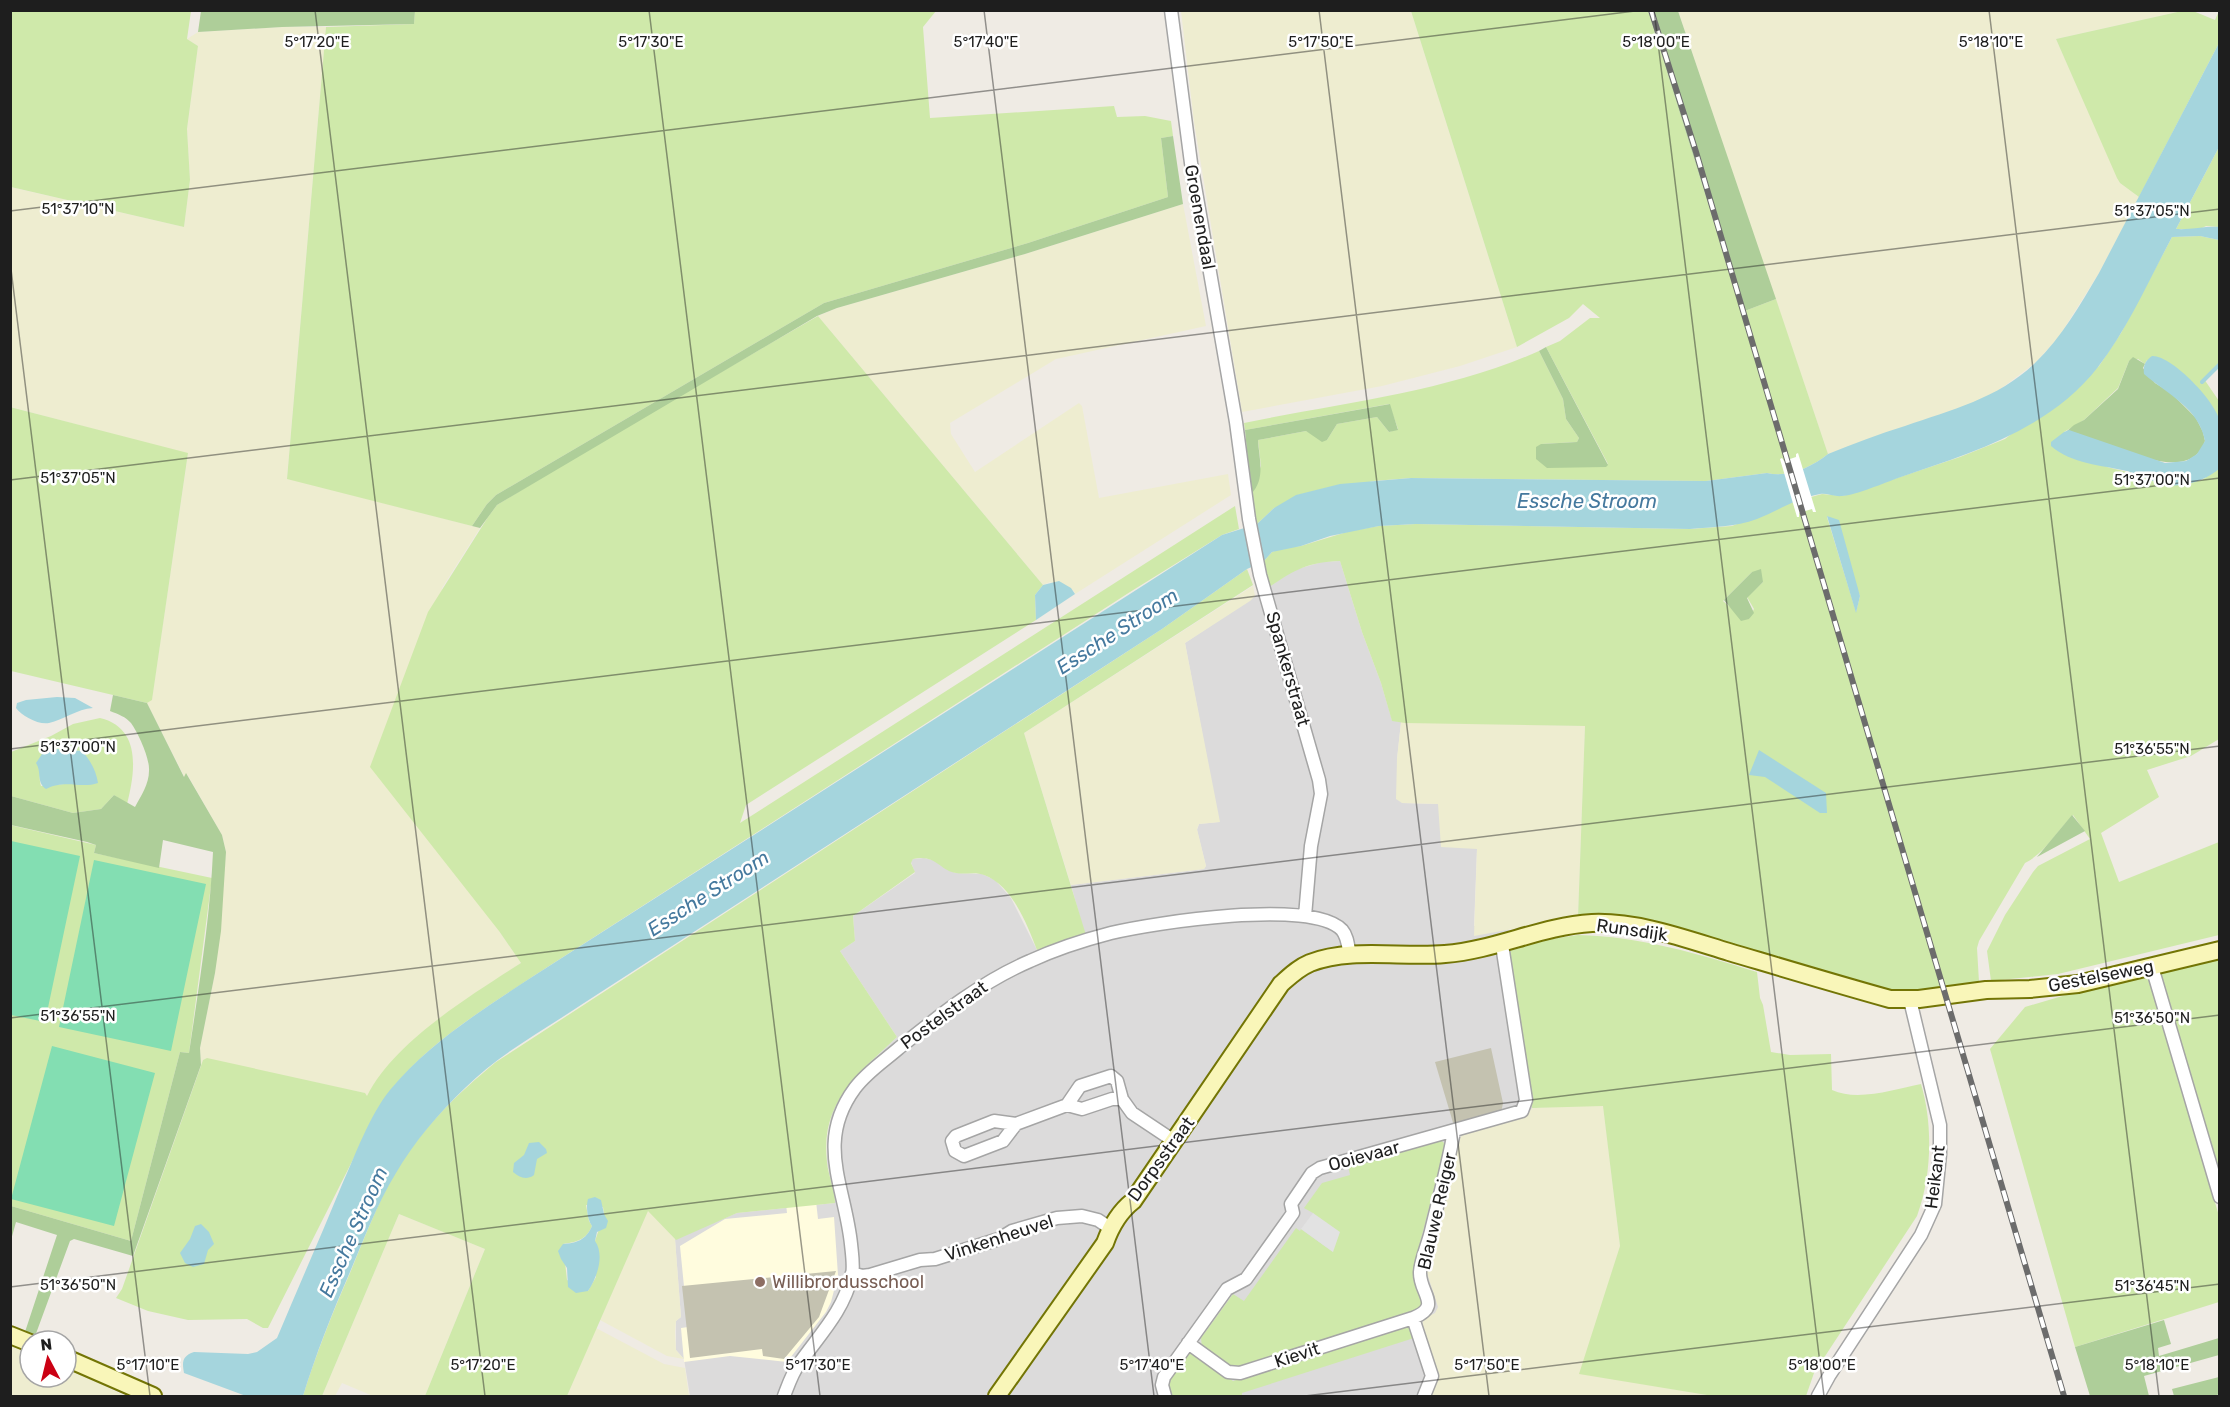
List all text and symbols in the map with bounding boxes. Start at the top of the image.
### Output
text: 5°17'20"E [284,33,350,51]
text: 5°17'30"E [618,33,684,51]
text: 5°17'40"E [954,33,1018,51]
text: 5°17'50"E [1288,33,1354,51]
text: 5°18'00"E [1622,33,1690,51]
text: 5°18'10"E [1959,33,2023,51]
street label: Groenendaal [1180,163,1220,271]
text: 51°37'10"N [42,200,114,218]
text: 51°37'05"N [2114,202,2190,220]
text: 51°37'05"N [40,469,116,487]
text: 51°37'00"N [2114,471,2190,489]
water label: Essche Stroom [1517,489,1657,513]
water label: Essche Stroom [1052,583,1182,679]
street label: Spankerstraat [1261,609,1315,729]
text: 51°37'00"N [40,738,116,756]
text: 51°36'55"N [2114,740,2190,758]
water label: Essche Stroom [643,845,773,941]
street label: Runsdijk [1595,914,1670,946]
street label: Gestelseweg [2046,955,2156,997]
street label: Postelstraat [896,976,992,1054]
text: 51°36'55"N [40,1007,116,1025]
text: 51°36'50"N [2114,1009,2190,1027]
street label: Dorpsstraat [1123,1112,1199,1206]
street label: Ooievaar [1326,1136,1402,1176]
street label: Heikant [1920,1144,1950,1210]
street label: Blauwe Reiger [1413,1150,1461,1272]
water label: Essche Stroom [314,1163,392,1301]
street label: Vinkenheuvel [942,1210,1056,1266]
place label: Willibrordusschool [772,1271,924,1293]
marker: Willibrordusschool [753,1275,767,1289]
text: 51°36'50"N [40,1276,116,1294]
text: 51°36'45"N [2114,1277,2190,1295]
north arrow [18,1329,78,1389]
text: N [39,1334,53,1355]
street label: Kievit [1272,1337,1322,1373]
text: 5°17'10"E [117,1356,179,1374]
text: 5°17'20"E [450,1356,516,1374]
text: 5°17'30"E [785,1356,851,1374]
text: 5°17'40"E [1120,1356,1184,1374]
text: 5°17'50"E [1454,1356,1520,1374]
text: 5°18'00"E [1788,1356,1856,1374]
text: 5°18'10"E [2125,1356,2189,1374]

